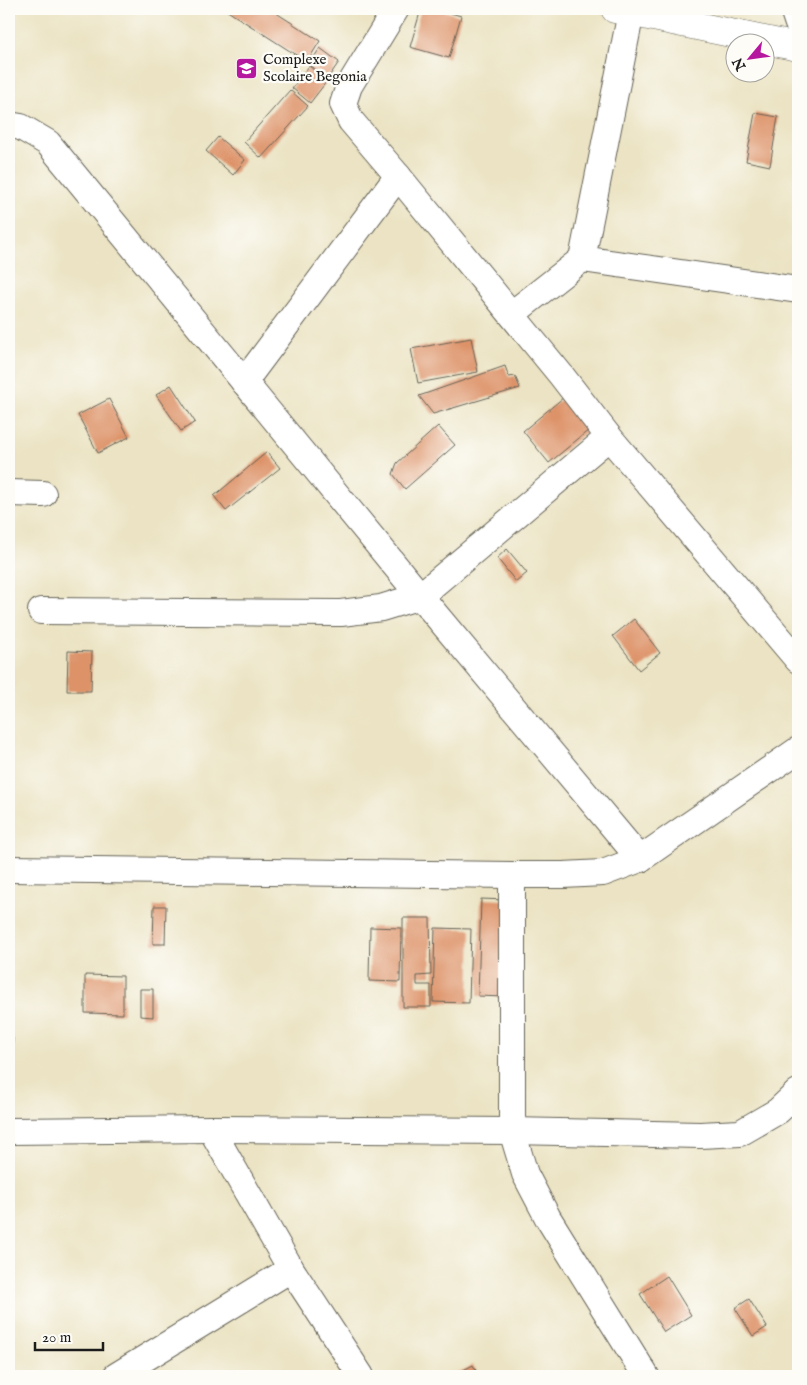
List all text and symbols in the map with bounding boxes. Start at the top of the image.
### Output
north arrow [724,32,774,82]
place label: Complexe Scolaire Begonia [263,50,367,86]
text: N [729,54,751,74]
school or university icon: Complexe Scolaire Begonia [235,56,259,80]
scale bar [35,1320,102,1352]
text: 20 m [42,1328,72,1347]

